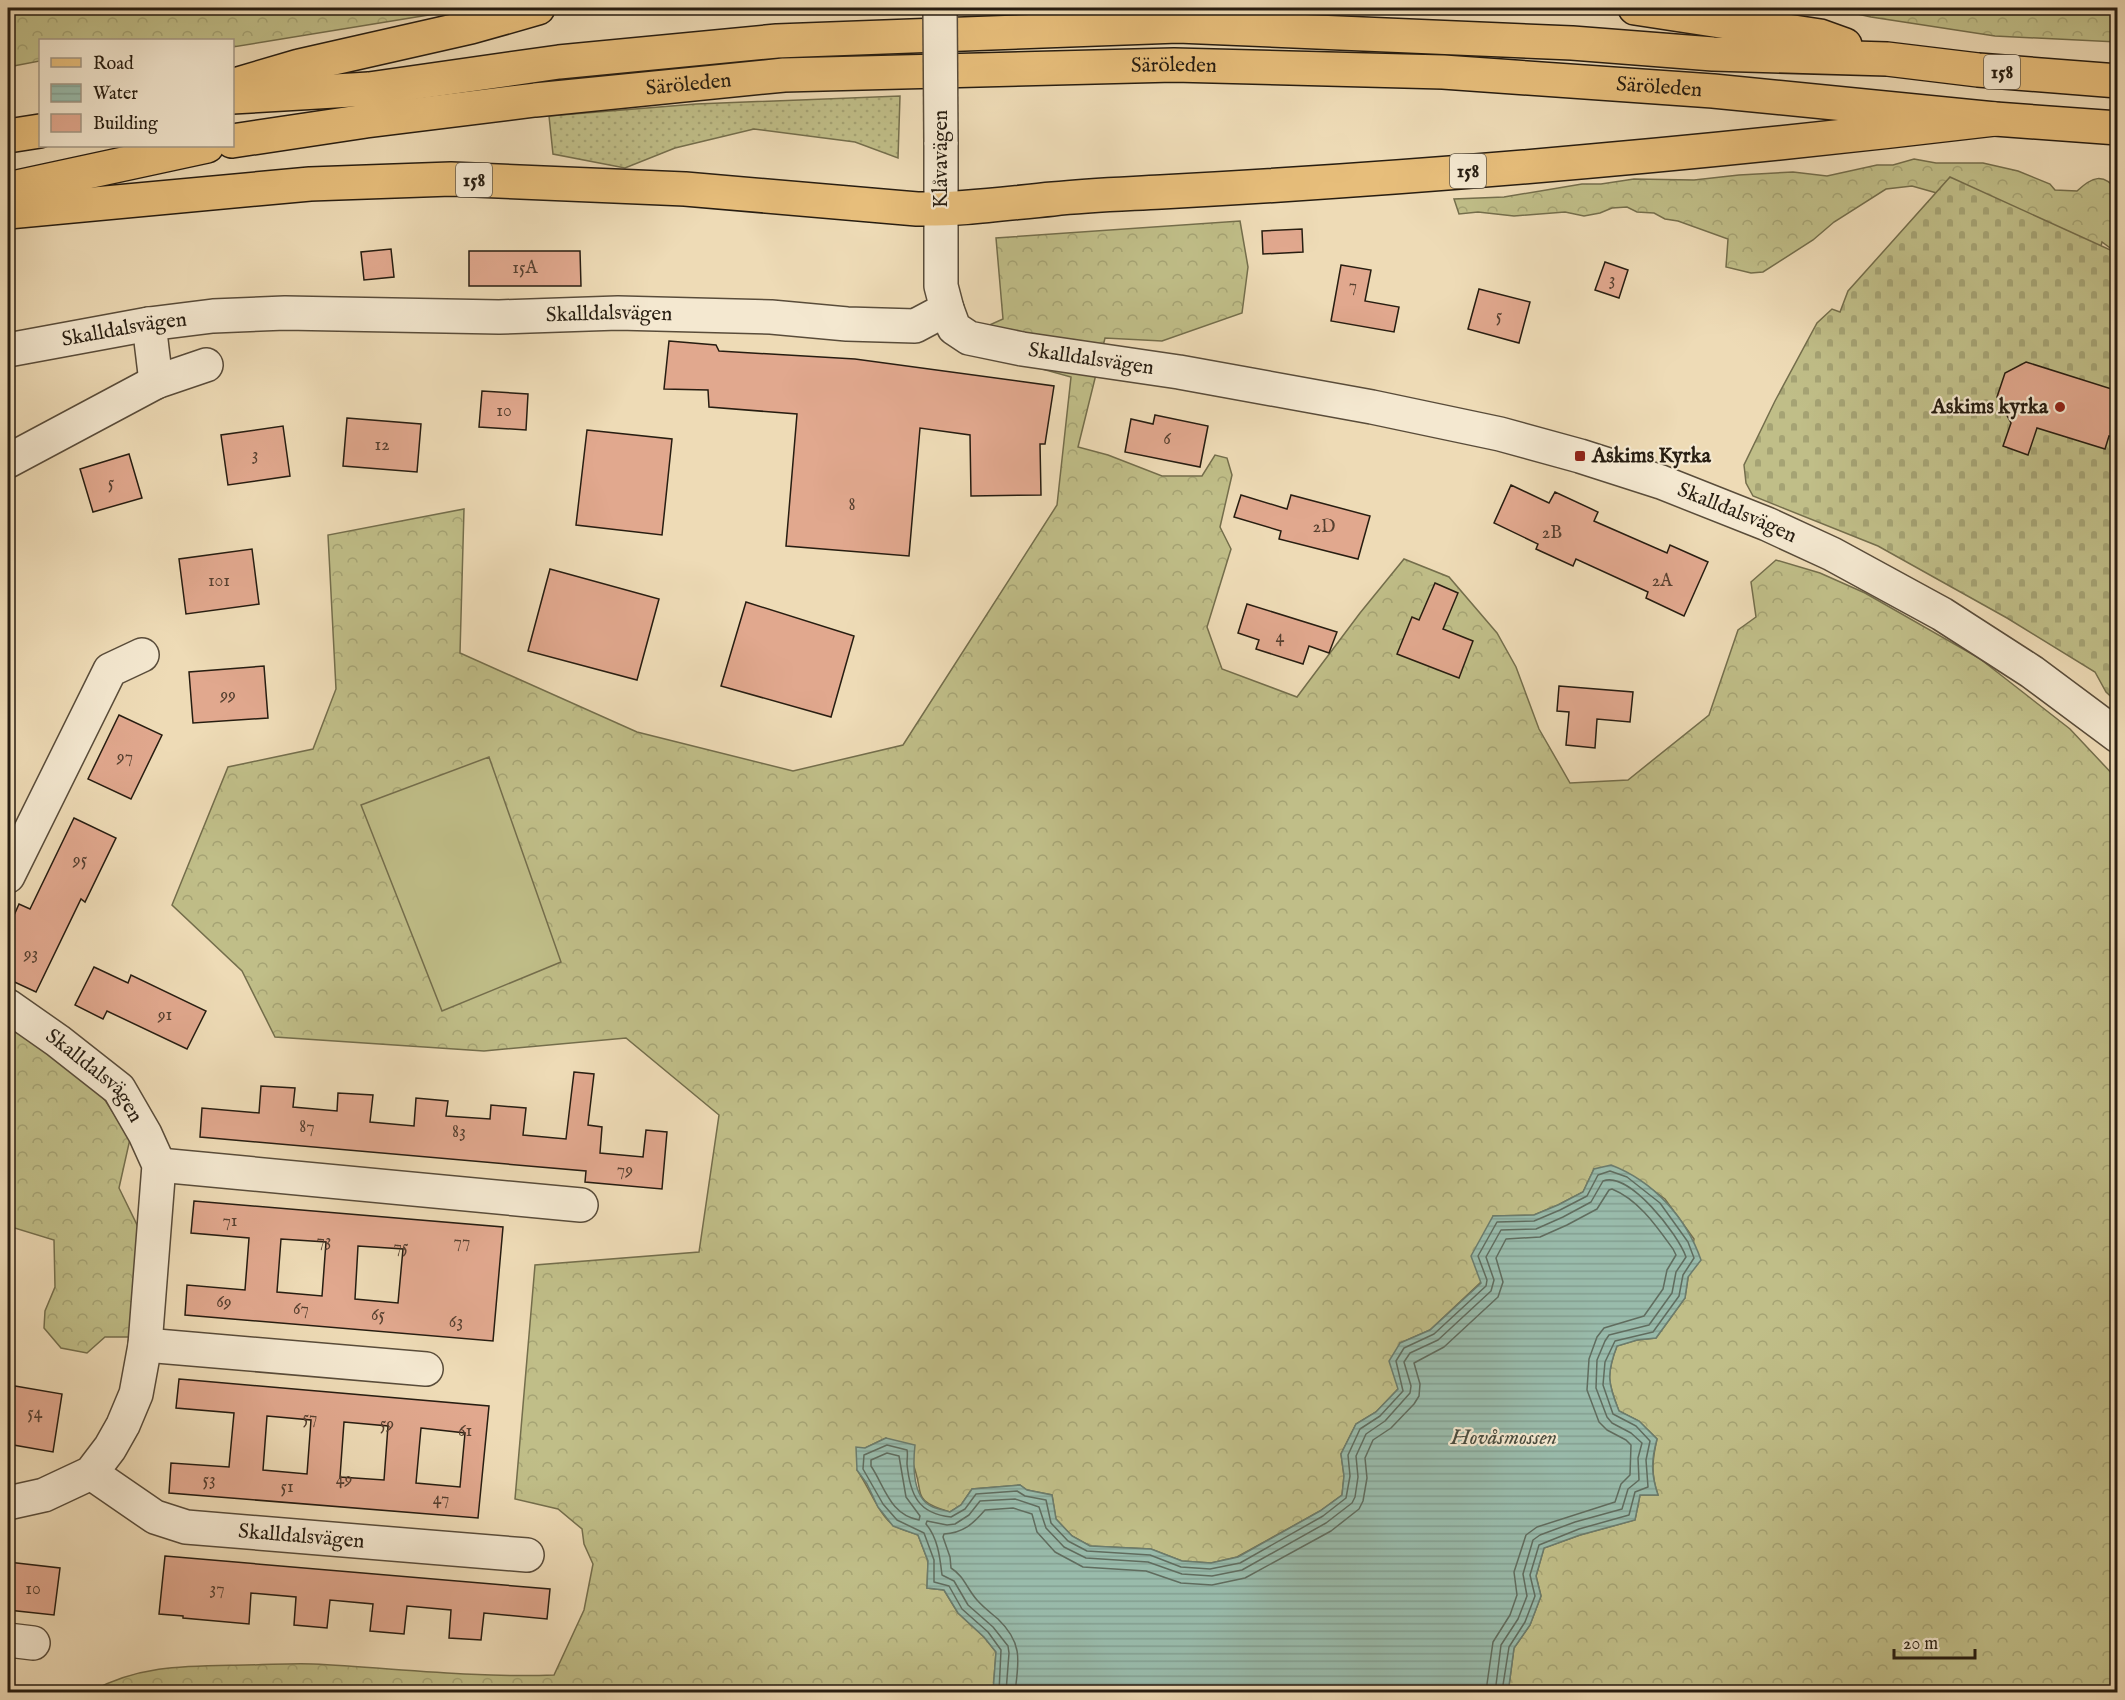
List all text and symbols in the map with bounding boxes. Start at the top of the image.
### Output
legend [39,39,234,147]
street label: Säröleden [1130,51,1217,80]
text: Road [93,53,134,76]
road number: 158 [1984,55,2020,89]
street label: Säröleden [644,67,733,102]
street label: Säröleden [1615,71,1703,104]
text: Water [93,83,138,106]
street label: Klåvavägen [928,110,955,208]
text: Building [93,113,158,136]
road number: 158 [1450,154,1486,188]
road number: 158 [456,163,492,197]
house number: 15A [512,257,539,280]
house number: 3 [1609,269,1615,292]
house number: 7 [1349,275,1357,298]
street label: Skalldalsvägen [545,299,673,329]
house number: 5 [1496,305,1503,328]
street label: Skalldalsvägen [59,306,188,353]
street label: Skalldalsvägen [1027,337,1156,382]
place label: Askims kyrka [1931,394,2049,421]
house number: 10 [496,400,512,423]
marker: Askims kyrka [2053,400,2067,414]
house number: 6 [1163,428,1171,451]
house number: 12 [374,434,390,457]
place label: Askims Kyrka [1591,443,1712,470]
house number: 3 [252,444,258,467]
marker: Askims Kyrka [1573,449,1587,463]
house number: 5 [108,472,115,495]
street label: Skalldalsvägen [1674,476,1801,549]
house number: 8 [848,494,856,517]
house number: 2D [1313,516,1335,539]
house number: 2B [1542,522,1562,545]
house number: 101 [208,570,230,593]
house number: 2A [1652,570,1673,593]
house number: 4 [1276,626,1285,649]
house number: 99 [219,684,236,707]
house number: 97 [116,746,133,769]
house number: 95 [72,849,88,872]
house number: 93 [23,943,38,966]
house number: 91 [157,1004,172,1027]
street label: Skalldalsvägen [40,1023,149,1127]
house number: 87 [299,1116,315,1139]
house number: 83 [452,1121,466,1144]
house number: 79 [617,1159,633,1182]
house number: 71 [222,1210,238,1233]
house number: 73 [316,1230,332,1253]
house number: 77 [454,1231,470,1254]
house number: 75 [394,1236,409,1259]
house number: 69 [216,1291,232,1314]
house number: 67 [293,1298,309,1321]
house number: 65 [371,1304,386,1327]
house number: 63 [449,1311,463,1334]
house number: 54 [27,1402,43,1425]
house number: 57 [303,1407,317,1430]
house number: 59 [380,1413,394,1436]
house number: 61 [458,1420,472,1443]
water label: Hovåsmossen [1450,1424,1557,1452]
house number: 49 [336,1468,352,1491]
house number: 53 [202,1469,216,1492]
house number: 51 [280,1476,294,1499]
house number: 47 [433,1488,449,1511]
street label: Skalldalsvägen [237,1518,366,1555]
house number: 10 [25,1578,41,1601]
house number: 37 [209,1578,225,1601]
scale bar [1894,1622,1975,1660]
text: 20 m [1903,1633,1938,1656]

